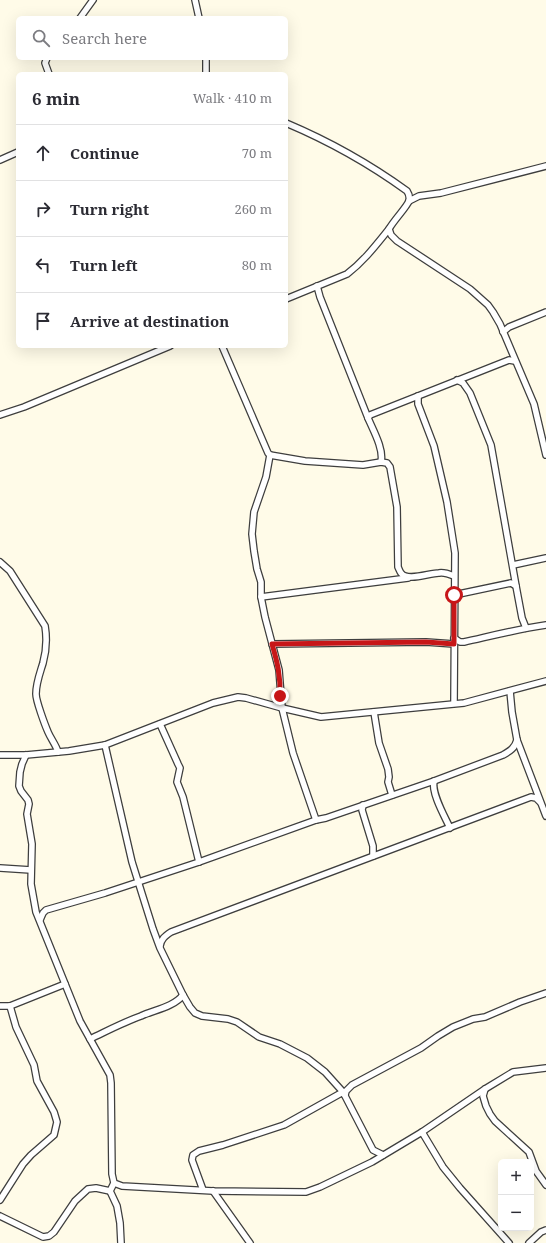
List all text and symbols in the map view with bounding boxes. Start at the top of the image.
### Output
search box [16,16,288,60]
icon: search [30,27,52,49]
text: Search here [62,28,147,48]
text: 6 min [32,87,80,110]
text: Walk · 410 m [193,89,272,107]
icon: ahead [32,142,54,164]
text: Continue [70,143,139,163]
text: 70 m [242,144,272,162]
icon: right [32,198,54,220]
text: Turn right [70,199,149,219]
text: 260 m [235,200,272,218]
icon: left [32,254,54,276]
text: Turn left [70,255,138,275]
text: 80 m [242,256,272,274]
icon: arrive [32,310,54,332]
text: Arrive at destination [70,311,229,331]
route start [445,586,463,604]
route end [271,687,289,705]
map controls [498,1159,534,1231]
button: + [498,1159,534,1195]
button: − [498,1195,534,1231]

